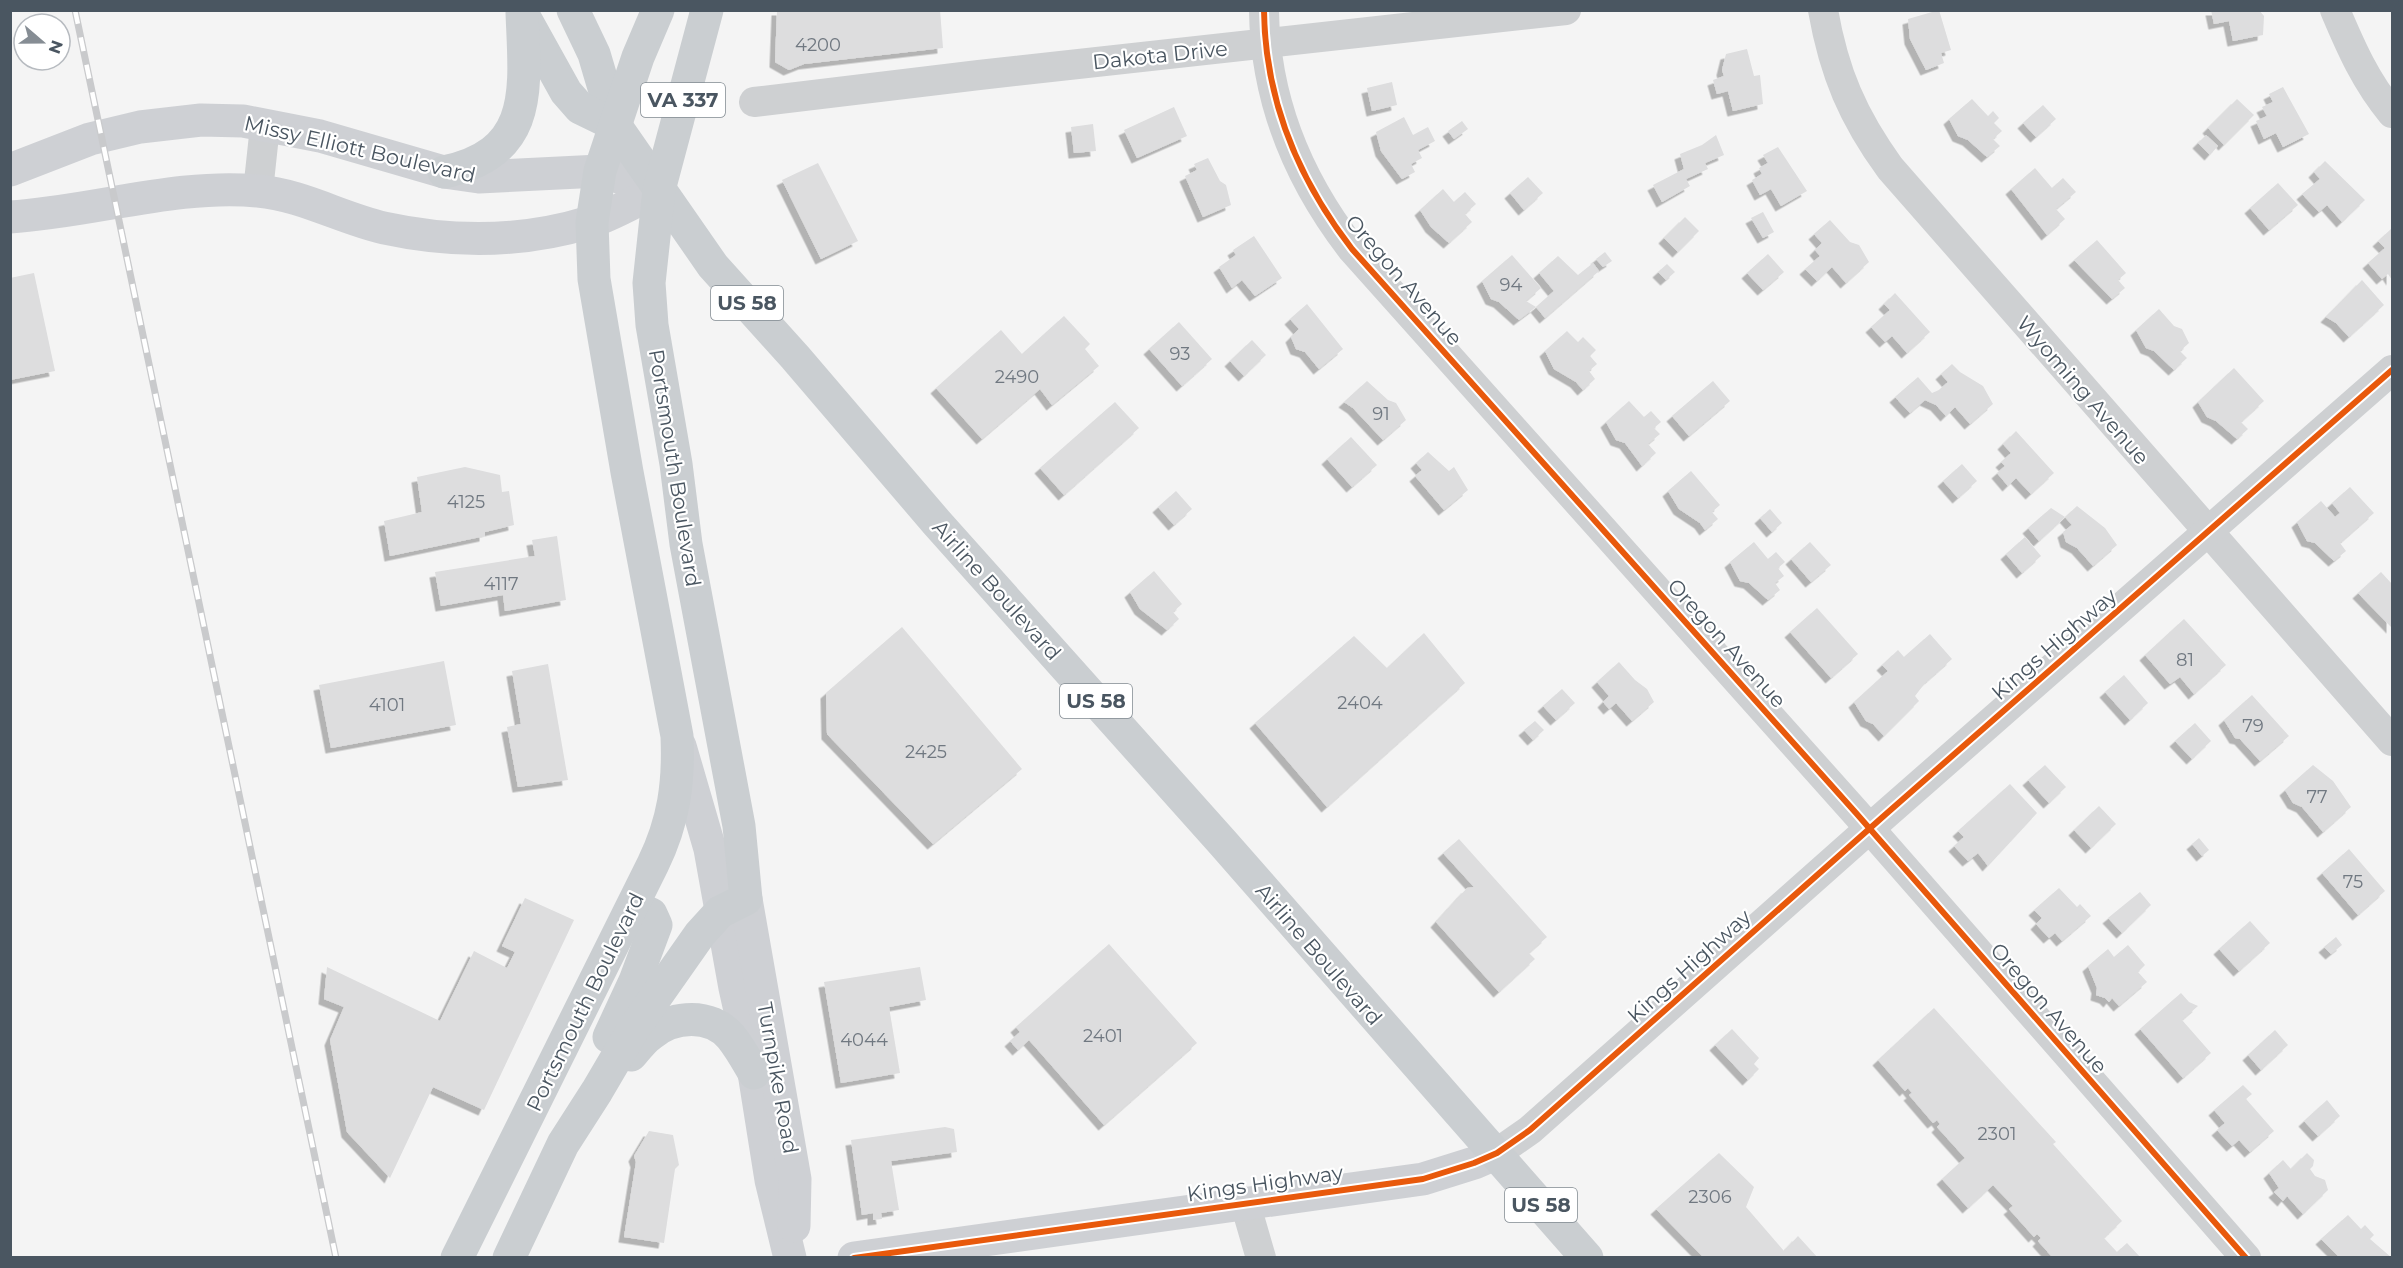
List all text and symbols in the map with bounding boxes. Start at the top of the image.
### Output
north arrow [12,12,72,72]
house number: 4200 [795,34,841,56]
street label: Dakota Drive [1091,35,1229,75]
text: N [44,38,67,56]
road number: VA 337 [641,83,725,117]
street label: Missy Elliott Boulevard [242,110,478,188]
street label: Oregon Avenue [1340,210,1468,350]
house number: 94 [1500,274,1523,296]
road number: US 58 [711,286,783,320]
street label: Wyoming Avenue [2012,311,2154,469]
house number: 93 [1170,343,1190,365]
street label: Portsmouth Boulevard [644,347,706,589]
house number: 2490 [995,366,1039,388]
house number: 91 [1372,403,1390,425]
house number: 4125 [447,491,485,513]
street label: Airline Boulevard [928,515,1066,665]
house number: 4117 [483,573,519,595]
street label: Oregon Avenue [1663,573,1791,713]
street label: Kings Highway [1986,583,2122,705]
house number: 81 [2176,649,2194,671]
road number: US 58 [1060,684,1132,718]
house number: 2404 [1337,692,1383,714]
house number: 4101 [369,694,405,716]
house number: 79 [2242,715,2264,737]
house number: 2425 [905,741,947,763]
house number: 77 [2306,786,2328,808]
house number: 75 [2343,871,2363,893]
street label: Airline Boulevard [1251,878,1387,1030]
street label: Portsmouth Boulevard [521,889,649,1115]
street label: Kings Highway [1622,904,1756,1028]
street label: Oregon Avenue [1985,938,2113,1078]
street label: Turnpike Road [752,1000,804,1156]
house number: 2401 [1083,1025,1123,1047]
house number: 4044 [840,1029,888,1051]
house number: 2301 [1978,1123,2016,1145]
street label: Kings Highway [1185,1160,1345,1206]
house number: 2306 [1688,1186,1732,1208]
road number: US 58 [1505,1188,1577,1222]

